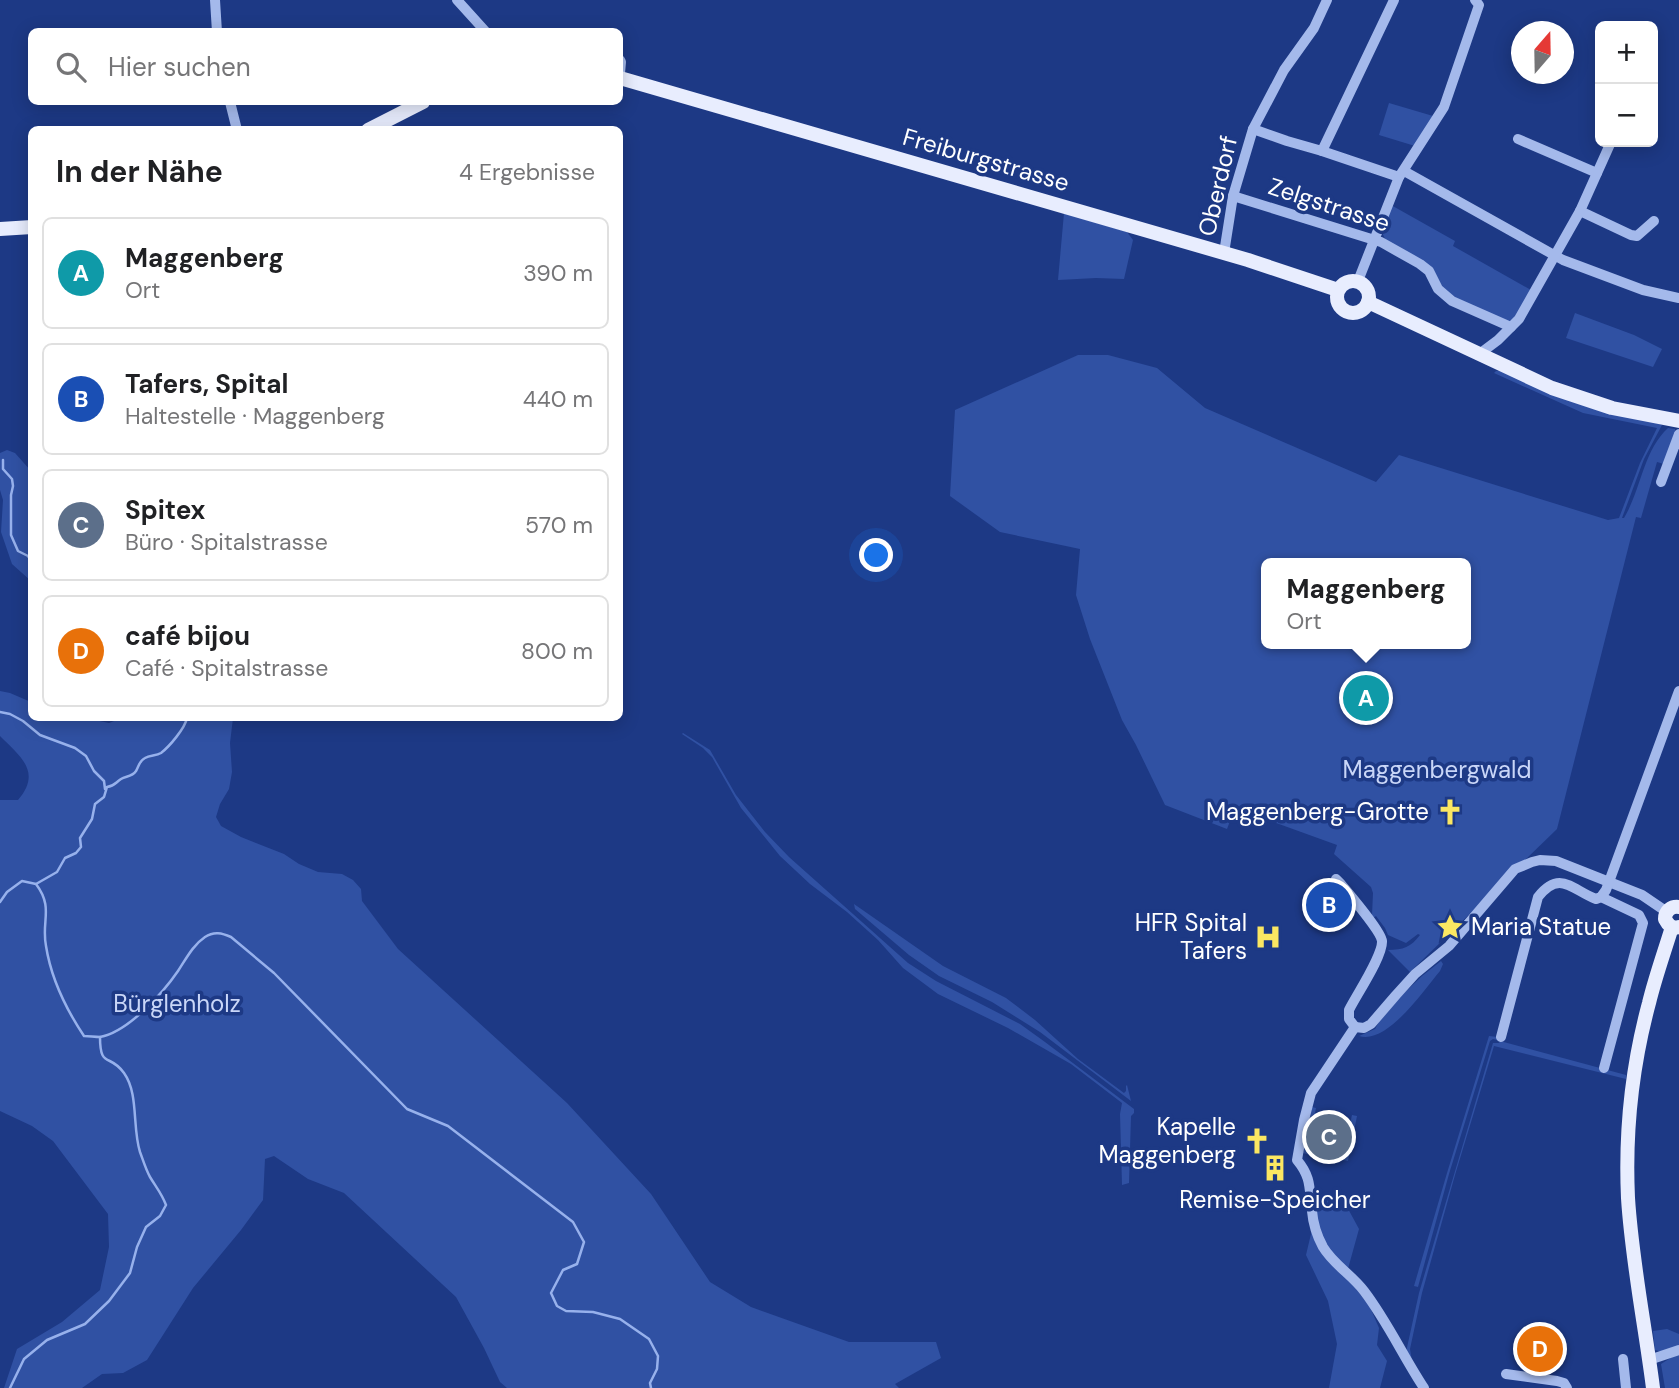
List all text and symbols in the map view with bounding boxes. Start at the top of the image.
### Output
north arrow [1511,21,1574,84]
map controls [1595,21,1658,147]
button: + [1595,21,1658,84]
search box [28,28,623,105]
icon: search [52,48,90,86]
text: Hier suchen [108,50,251,84]
button: − [1595,84,1658,147]
street label: Freiburgstrasse [899,121,1073,198]
street label: Oberdorf [1191,133,1244,239]
text: In der Nähe [56,152,223,191]
text: 4 Ergebnisse [459,157,595,187]
street label: Zelgstrasse [1264,170,1394,239]
text: Maggenberg [125,241,284,275]
text: A [73,258,89,288]
text: 390 m [523,258,593,288]
text: Ort [125,275,160,305]
text: Tafers, Spital [125,367,289,401]
text: B [74,384,88,414]
text: 440 m [523,384,593,414]
text: Haltestelle · Maggenberg [125,401,385,431]
text: Spitex [125,493,205,527]
text: C [73,510,89,540]
text: 570 m [525,510,593,540]
text: Büro · Spitalstrasse [125,527,328,557]
your location [859,538,893,572]
popup [1261,558,1471,649]
text: Maggenberg [1287,572,1445,606]
text: Ort [1287,606,1322,636]
text: café bijou [125,619,250,653]
text: D [73,636,89,666]
text: 800 m [521,636,593,666]
text: Café · Spitalstrasse [125,653,328,683]
pin: A [1343,672,1389,724]
park label: Maggenbergwald [1343,754,1531,785]
place label: Maggenberg-Grotte [1206,796,1429,827]
church icon: Maggenberg-Grotte [1435,797,1465,827]
pin: B [1306,879,1352,931]
place label: HFR Spital Tafers [1135,907,1247,966]
place label: Maria Statue [1471,911,1611,942]
place icon: Maria Statue [1435,912,1465,942]
hospital icon: HFR Spital Tafers [1253,922,1283,952]
park label: Bürglenholz [113,988,241,1019]
place label: Kapelle Maggenberg [1098,1111,1236,1170]
pin: C [1306,1111,1352,1163]
church icon: Kapelle Maggenberg [1242,1126,1272,1156]
building icon: Remise-Speicher [1260,1153,1290,1183]
place label: Remise-Speicher [1179,1184,1371,1215]
pin: D [1517,1323,1563,1375]

